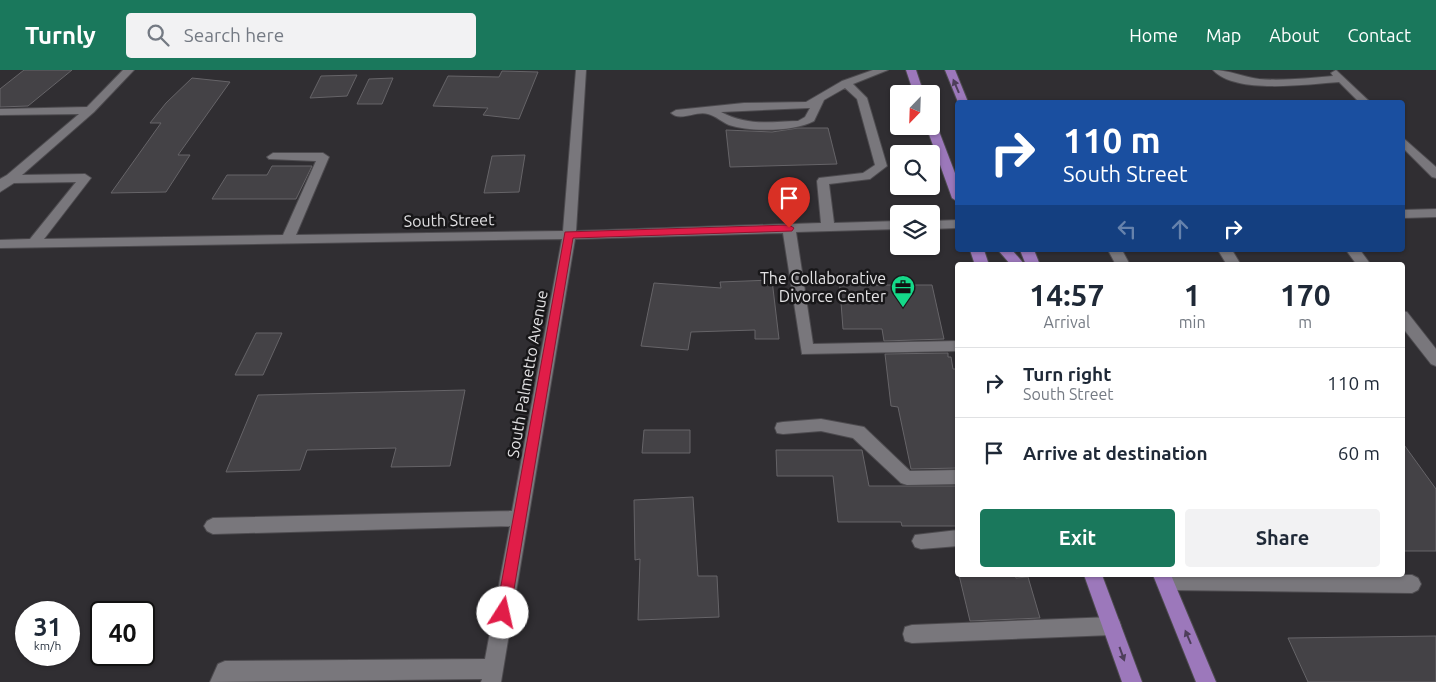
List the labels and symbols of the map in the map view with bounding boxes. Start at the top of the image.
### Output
one-way arrow [952,79,960,93]
north arrow [890,85,940,135]
pin [768,177,810,228]
street label: South Street [404,210,495,230]
place label: The Collaborative Divorce Center [760,269,886,305]
office icon: The Collaborative Divorce Center [890,274,916,308]
street label: South Palmetto Avenue [503,289,551,459]
position arrow [476,586,528,638]
speed limit sign: 40 [90,601,155,666]
one-way arrow [1183,630,1191,644]
one-way arrow [1118,647,1126,662]

